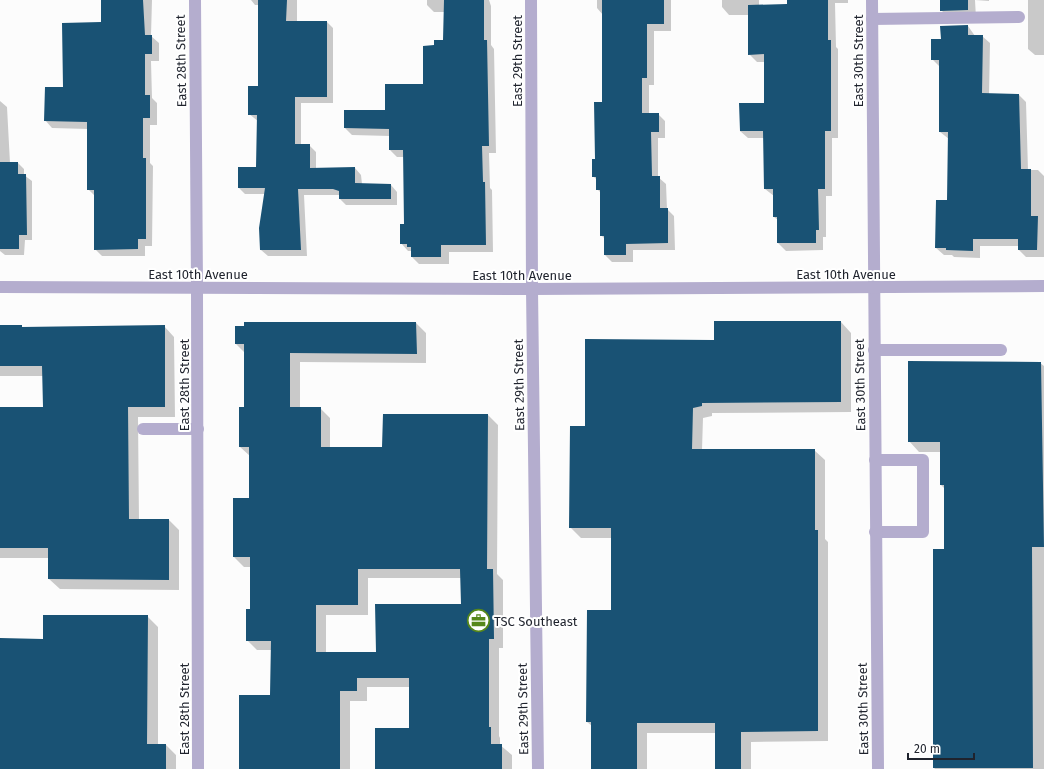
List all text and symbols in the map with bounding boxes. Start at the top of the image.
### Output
street label: East 28th Street [173,14,189,107]
street label: East 30th Street [851,14,866,107]
street label: East 29th Street [510,15,525,107]
street label: East 10th Avenue [148,267,248,282]
street label: East 10th Avenue [796,267,896,282]
street label: East 10th Avenue [472,268,572,283]
street label: East 28th Street [177,338,192,431]
street label: East 30th Street [852,338,868,431]
street label: East 29th Street [511,339,527,431]
office icon: TSC Southeast [466,608,492,634]
place label: TSC Southeast [494,614,578,629]
street label: East 28th Street [177,662,192,755]
street label: East 30th Street [855,662,871,755]
street label: East 29th Street [515,663,531,755]
scale bar [908,735,974,761]
text: 20 m [914,742,940,756]

